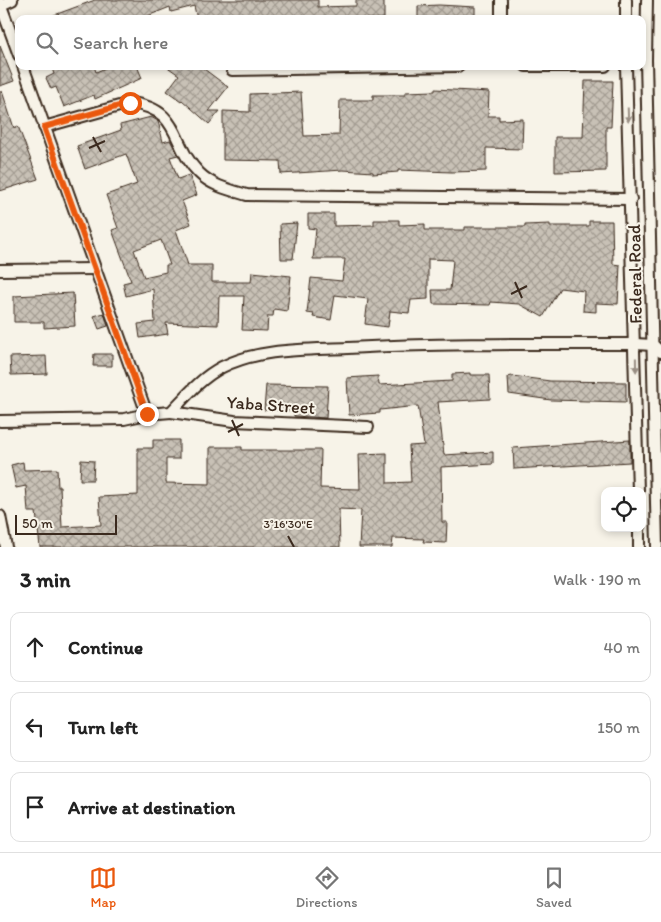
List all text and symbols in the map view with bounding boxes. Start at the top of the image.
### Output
search box [15,15,646,70]
icon: search [33,29,61,57]
text: Search here [73,31,168,54]
route start [119,92,142,115]
one-way arrow [624,107,632,123]
street label: Federal Road [623,224,647,324]
one-way arrow [632,357,640,373]
street label: Yaba Street [226,391,316,419]
route end [136,403,159,426]
map controls [601,487,646,532]
button: locate [601,487,646,532]
scale bar [15,512,118,535]
text: 50 m [22,515,53,532]
text: 3°16'30"E [263,517,313,531]
text: 3 min [20,567,70,592]
text: Walk · 190 m [553,570,641,589]
icon: ahead [21,633,49,661]
text: Continue [68,636,143,659]
text: 40 m [603,638,640,657]
icon: left [21,713,49,741]
text: Turn left [68,716,138,739]
text: 150 m [597,718,640,737]
icon: arrive [21,793,49,821]
text: Arrive at destination [68,796,235,819]
tab: Map [89,864,117,911]
tab: Directions [296,864,357,911]
tab: Saved [536,864,572,911]

